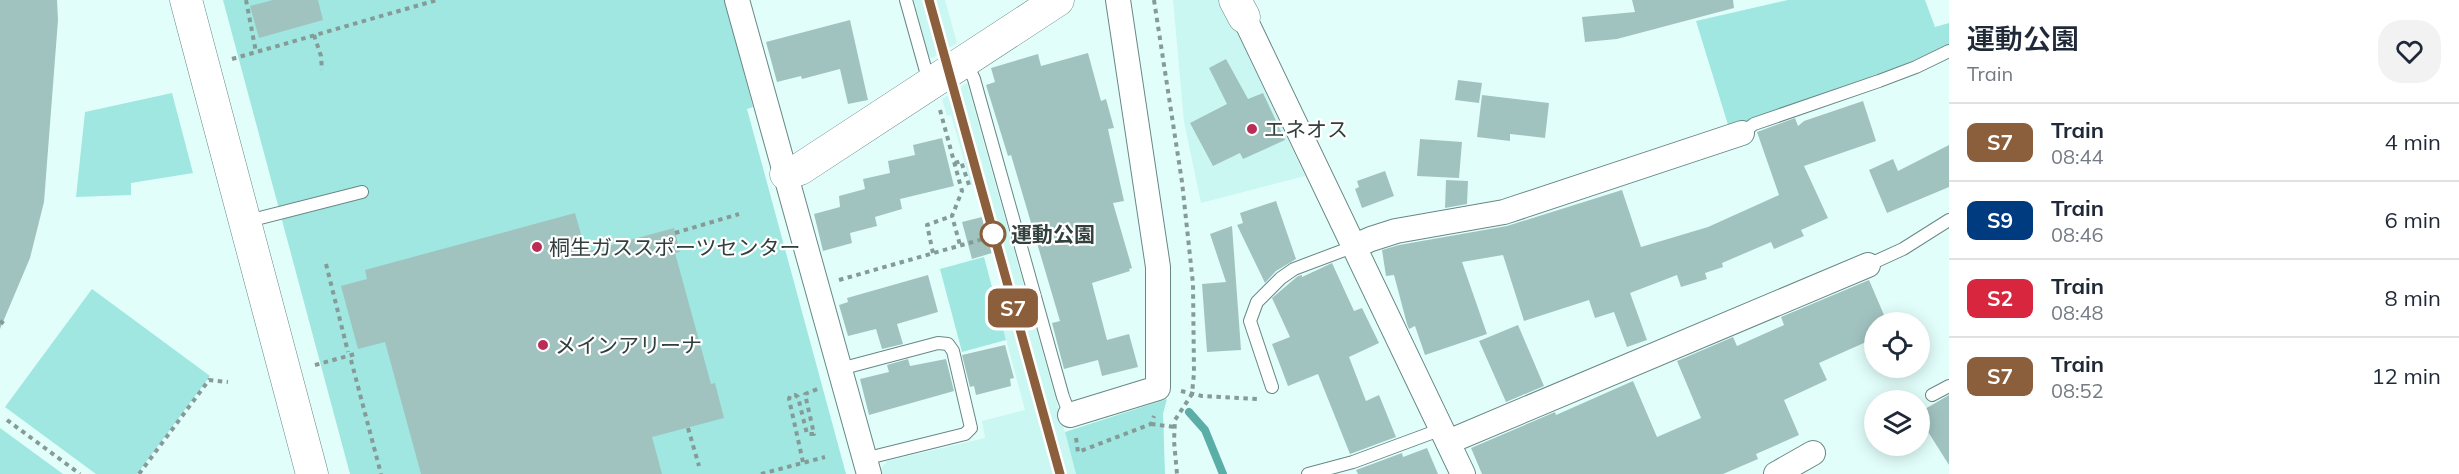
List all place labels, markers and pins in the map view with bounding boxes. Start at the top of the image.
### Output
place label: エネオス [1264,116,1348,142]
marker: エネオス [1245,122,1259,136]
marker: 運動公園 [980,221,1006,247]
place label: 運動公園 [1011,221,1095,247]
place label: 桐生ガススポーツセンター [549,234,801,260]
marker: 桐生ガススポーツセンター [530,240,544,254]
place label: メインアリーナ [555,332,702,358]
marker: メインアリーナ [536,338,550,352]

